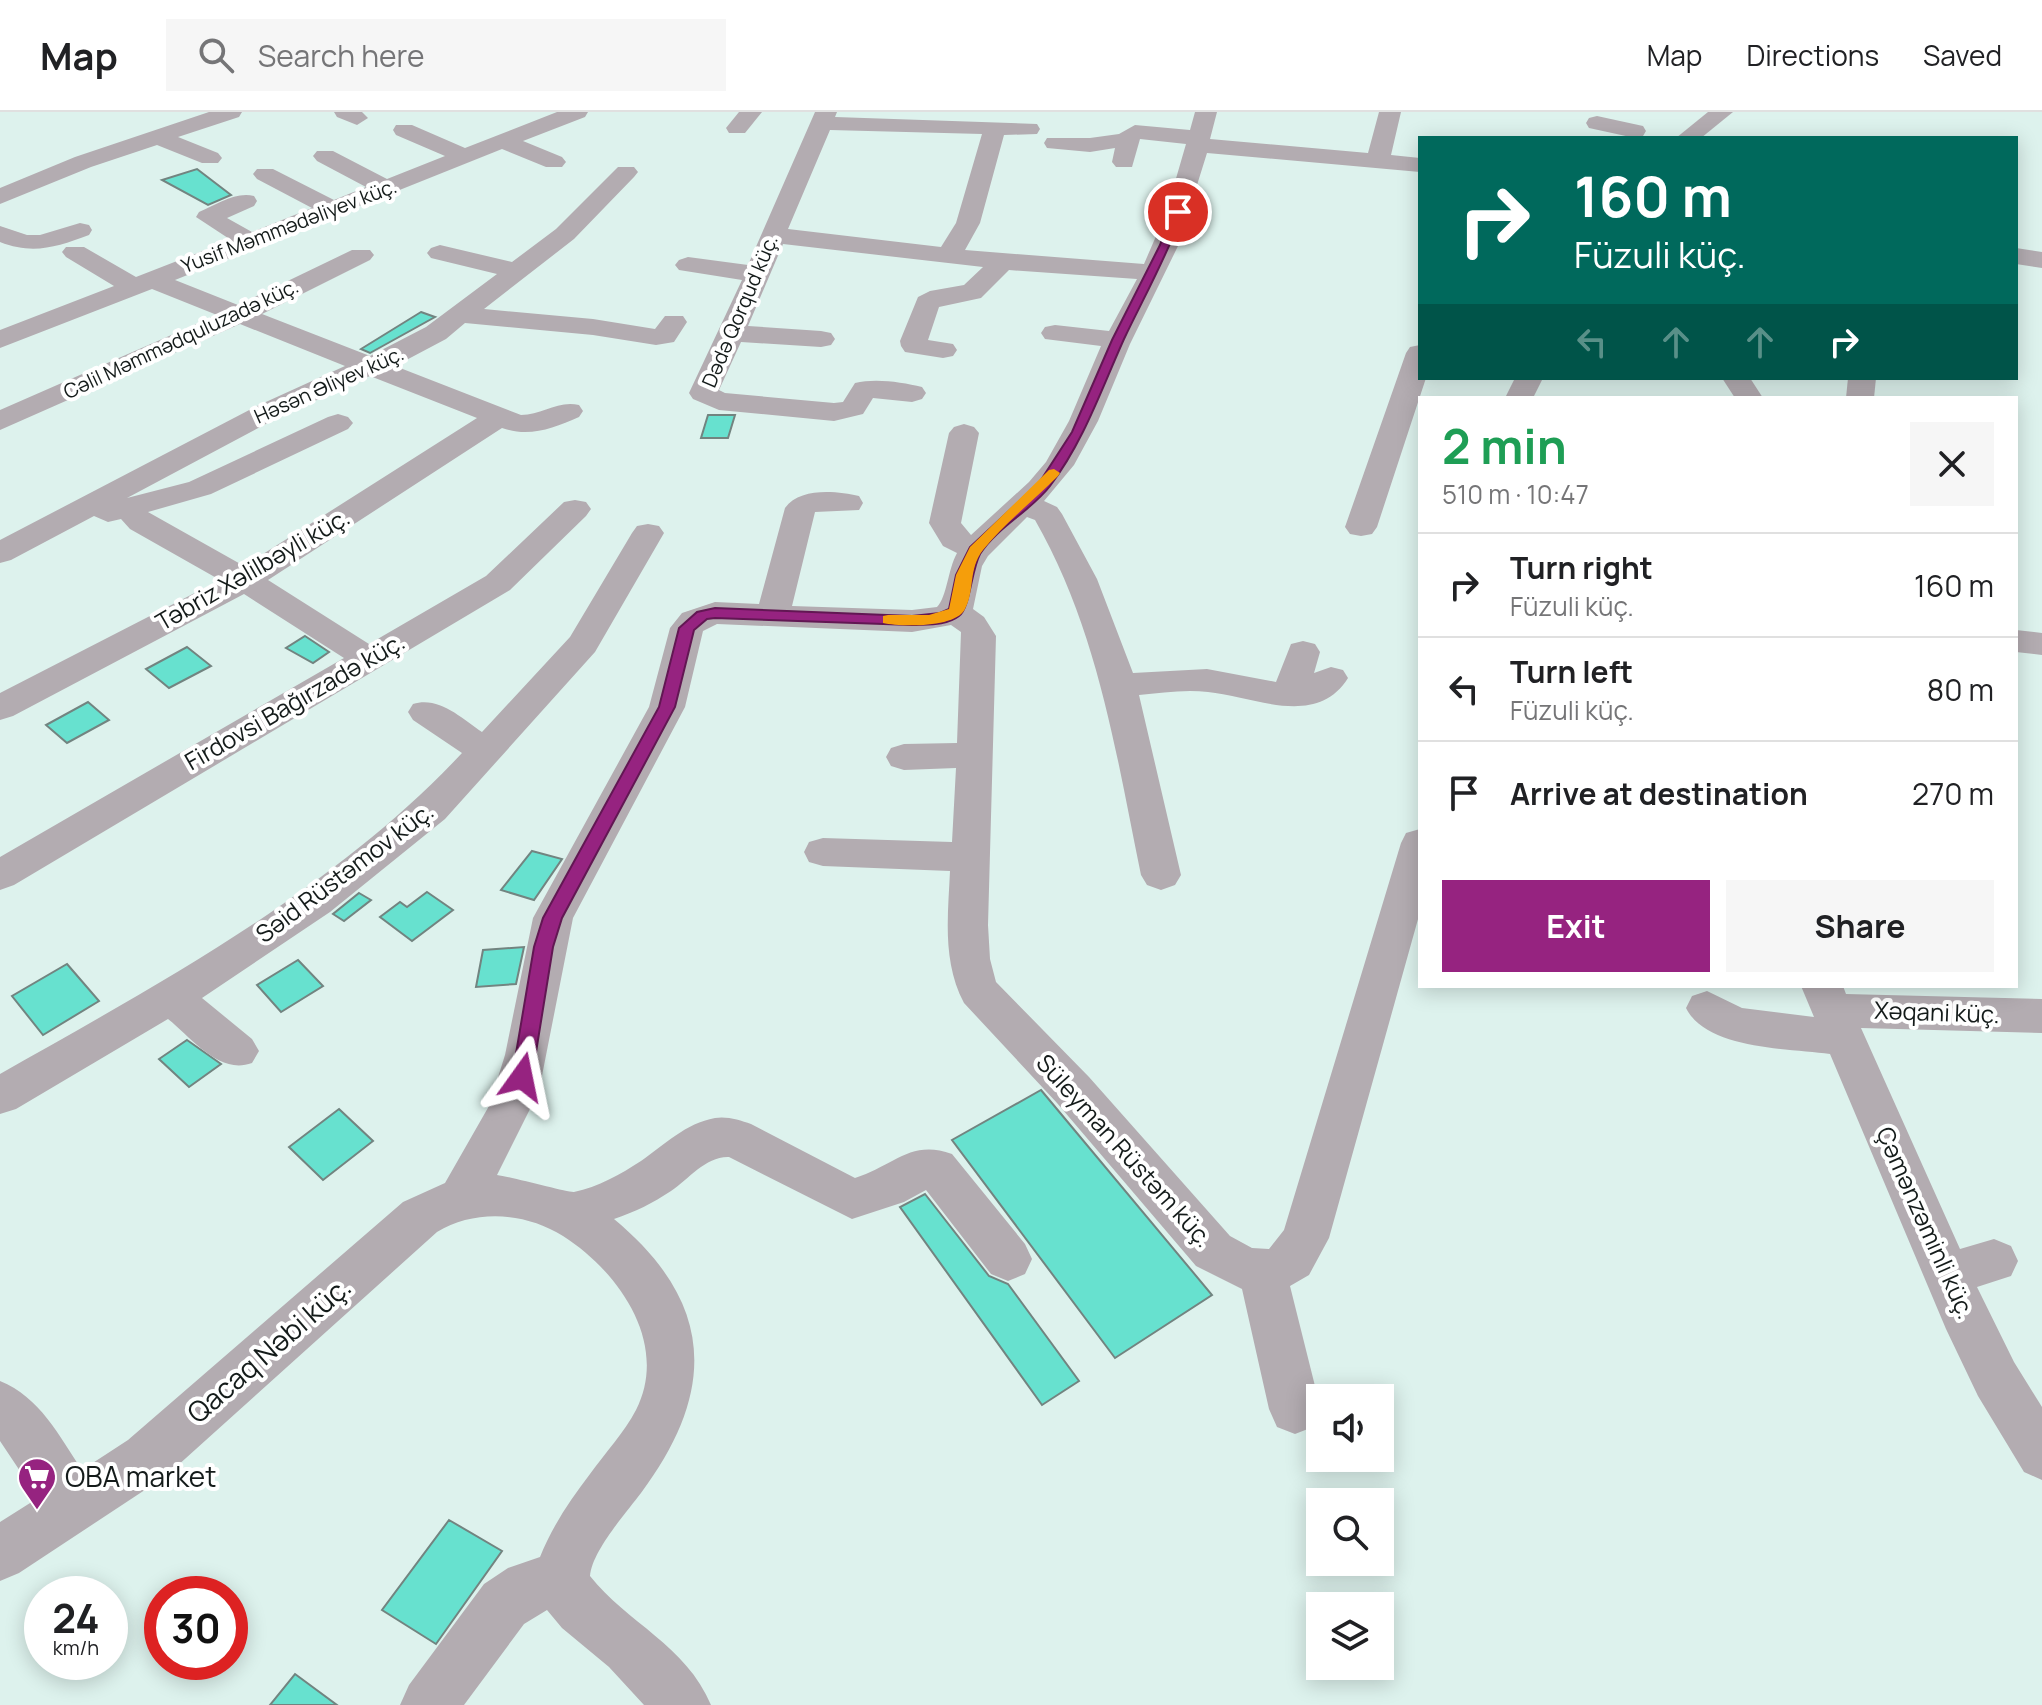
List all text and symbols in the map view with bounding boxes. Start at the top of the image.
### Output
search box [166,19,726,91]
text: Map [40,29,118,81]
icon: search [194,33,238,77]
text: Search here [258,35,425,76]
text: Map [1647,36,1702,74]
text: Directions [1746,36,1879,74]
text: Saved [1923,36,2002,74]
text: 160 m [1574,157,1732,234]
icon: right [1442,168,1546,272]
street label: Yusif Məmmədəliyev küç. [177,172,400,279]
pin [1144,178,1212,246]
icon: arrive [1156,190,1200,234]
street label: Dədə Qorqud küç. [695,230,784,391]
text: Füzuli küç. [1574,230,1746,279]
street label: Cəlil Məmmədquluzadə küç. [59,272,303,405]
icon: left [1570,320,1614,364]
icon: ahead [1654,320,1698,364]
icon: ahead [1738,320,1782,364]
icon: right [1822,320,1866,364]
street label: Həsən Əliyev küç. [250,339,408,430]
text: 2 min [1442,413,1567,478]
button: close [1910,422,1994,506]
text: 510 m · 10:47 [1442,476,1589,512]
street label: Təbriz Xəlilbəyli küç. [149,500,355,638]
text: Turn right [1510,547,1653,588]
icon: right [1442,563,1486,607]
text: 160 m [1914,565,1994,606]
text: Füzuli küç. [1510,588,1634,624]
street label: Firdovsi Bağırzadə küç. [178,624,410,777]
text: Turn left [1510,651,1633,692]
icon: left [1442,667,1486,711]
text: 80 m [1927,669,1994,710]
text: Füzuli küç. [1510,692,1634,728]
icon: arrive [1442,771,1486,815]
text: Arrive at destination [1510,773,1808,814]
text: 270 m [1912,773,1994,814]
street label: Səid Rüstəmov küç. [248,794,440,950]
button: Exit [1442,880,1710,972]
button: Share [1726,880,1994,972]
street label: Xəqani küç. [1874,993,2000,1030]
position arrow [480,1035,564,1119]
street label: Süleyman Rüstəm küç. [1029,1046,1221,1254]
street label: Çəmənzəminli küç. [1869,1121,1984,1324]
street label: Qacaq Nəbi küç. [178,1267,358,1431]
map controls [1306,1384,1394,1680]
button: sound [1306,1384,1394,1472]
supermarket icon: OBA market [16,1456,58,1511]
place label: OBA market [65,1457,216,1495]
button: search [1306,1488,1394,1576]
speed limit sign: 30 [144,1576,248,1680]
text: 24 [52,1590,100,1645]
button: layers [1306,1592,1394,1680]
text: km/h [53,1634,99,1661]

